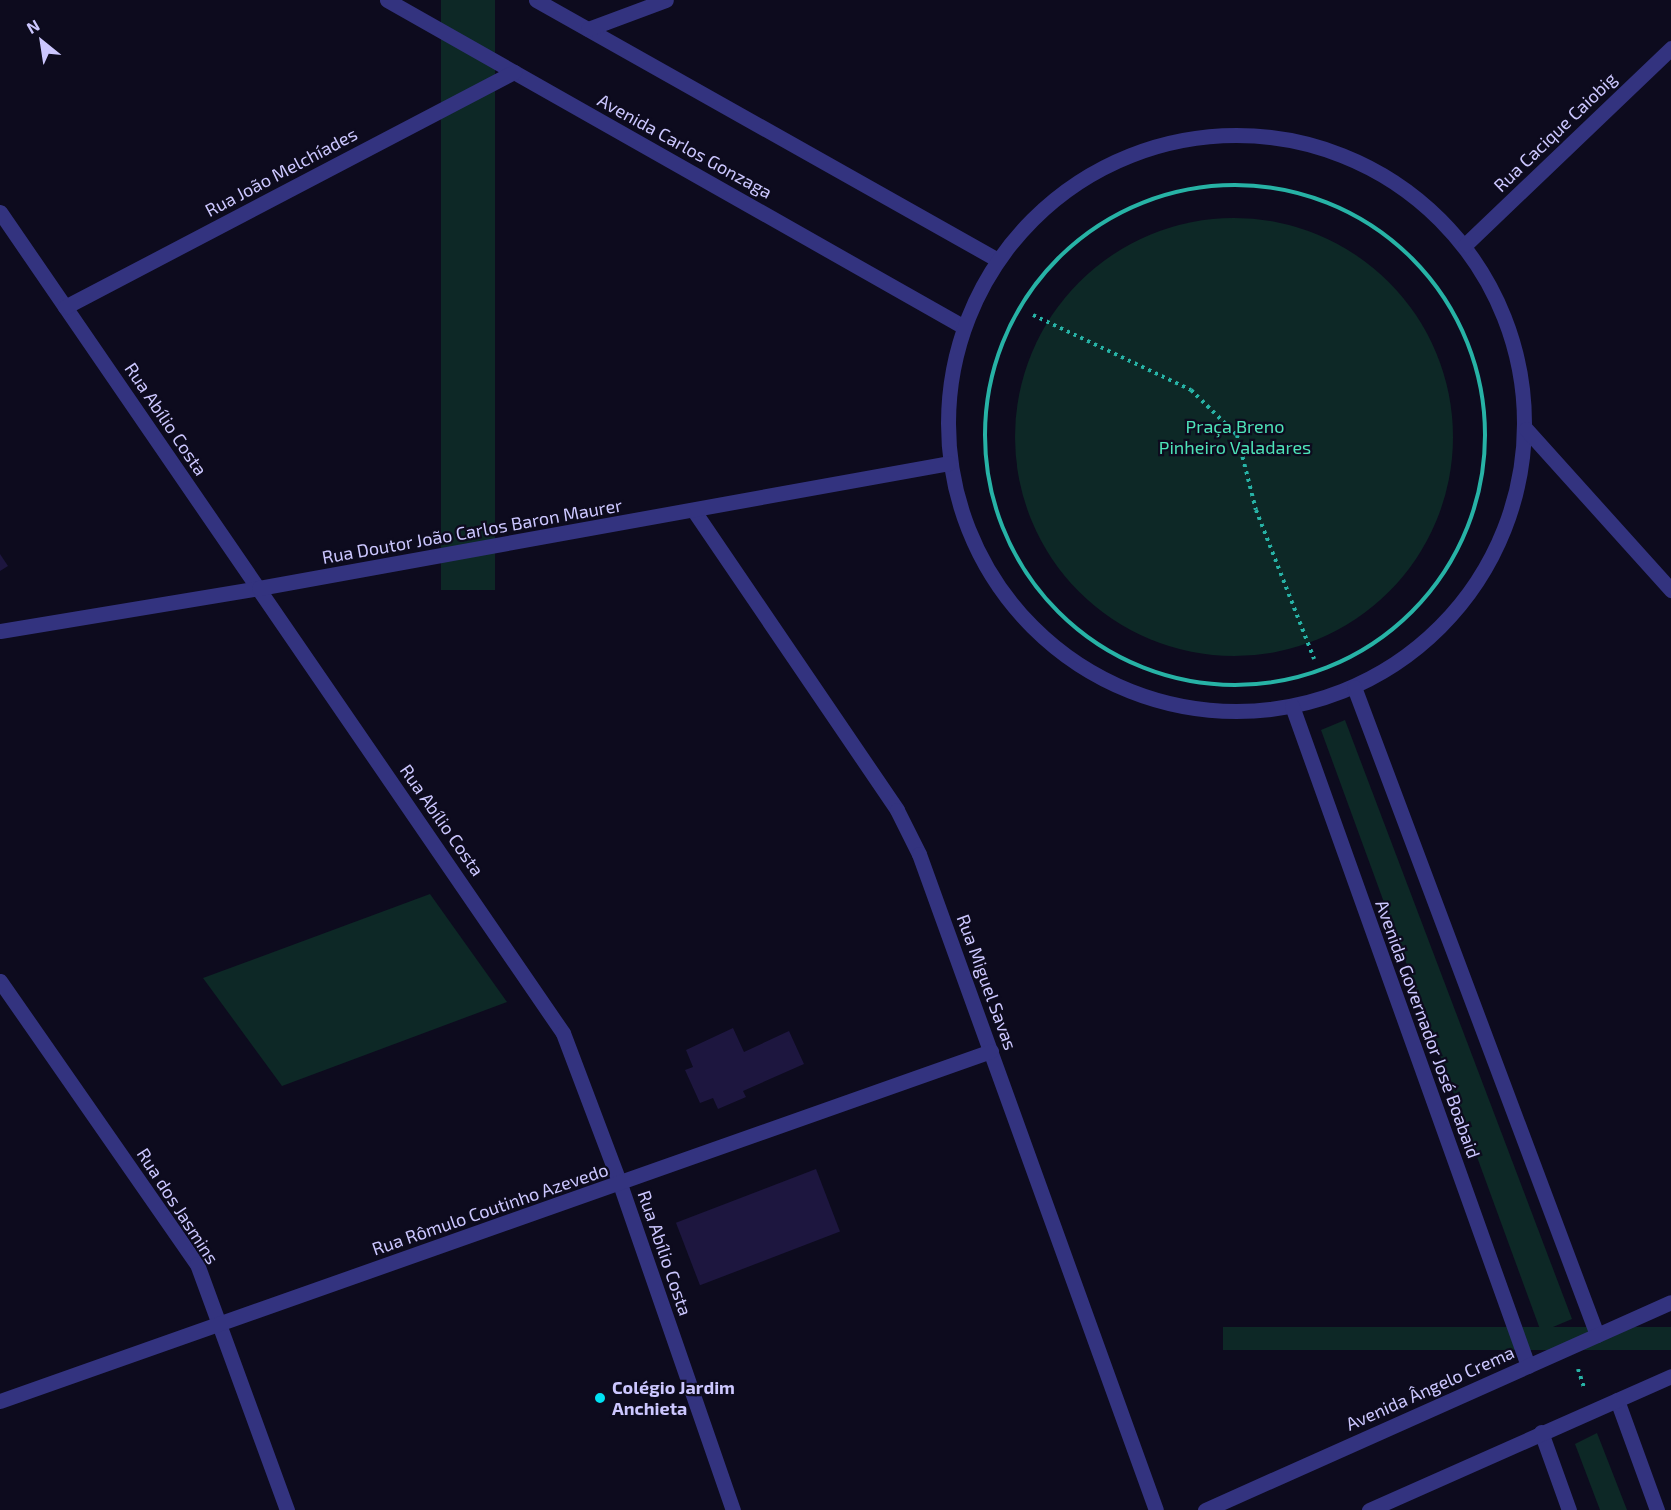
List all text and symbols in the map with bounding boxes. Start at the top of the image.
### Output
north arrow [12,12,72,72]
text: N [23,15,43,37]
street label: Rua Cacique Caiobig [1489,68,1621,196]
street label: Avenida Carlos Gonzaga [594,89,776,203]
street label: Rua João Melchíades [201,123,361,221]
street label: Rua Abílio Costa [120,358,212,480]
park label: Praça Breno Pinheiro Valadares [1159,416,1311,458]
street label: Rua Doutor João Carlos Baron Maurer [320,494,624,568]
street label: Rua Abílio Costa [395,760,489,880]
street label: Avenida Governador José Boabaid [1371,896,1485,1162]
street label: Rua Miguel Savas [952,911,1022,1053]
street label: Rua dos Jasmins [132,1144,224,1268]
street label: Rua Rômulo Coutinho Azevedo [369,1158,611,1260]
street label: Rua Abílio Costa [633,1187,697,1319]
street label: Avenida Ângelo Crema [1342,1341,1518,1435]
place label: Colégio Jardim Anchieta [612,1377,735,1420]
marker: Colégio Jardim Anchieta [593,1391,607,1405]

